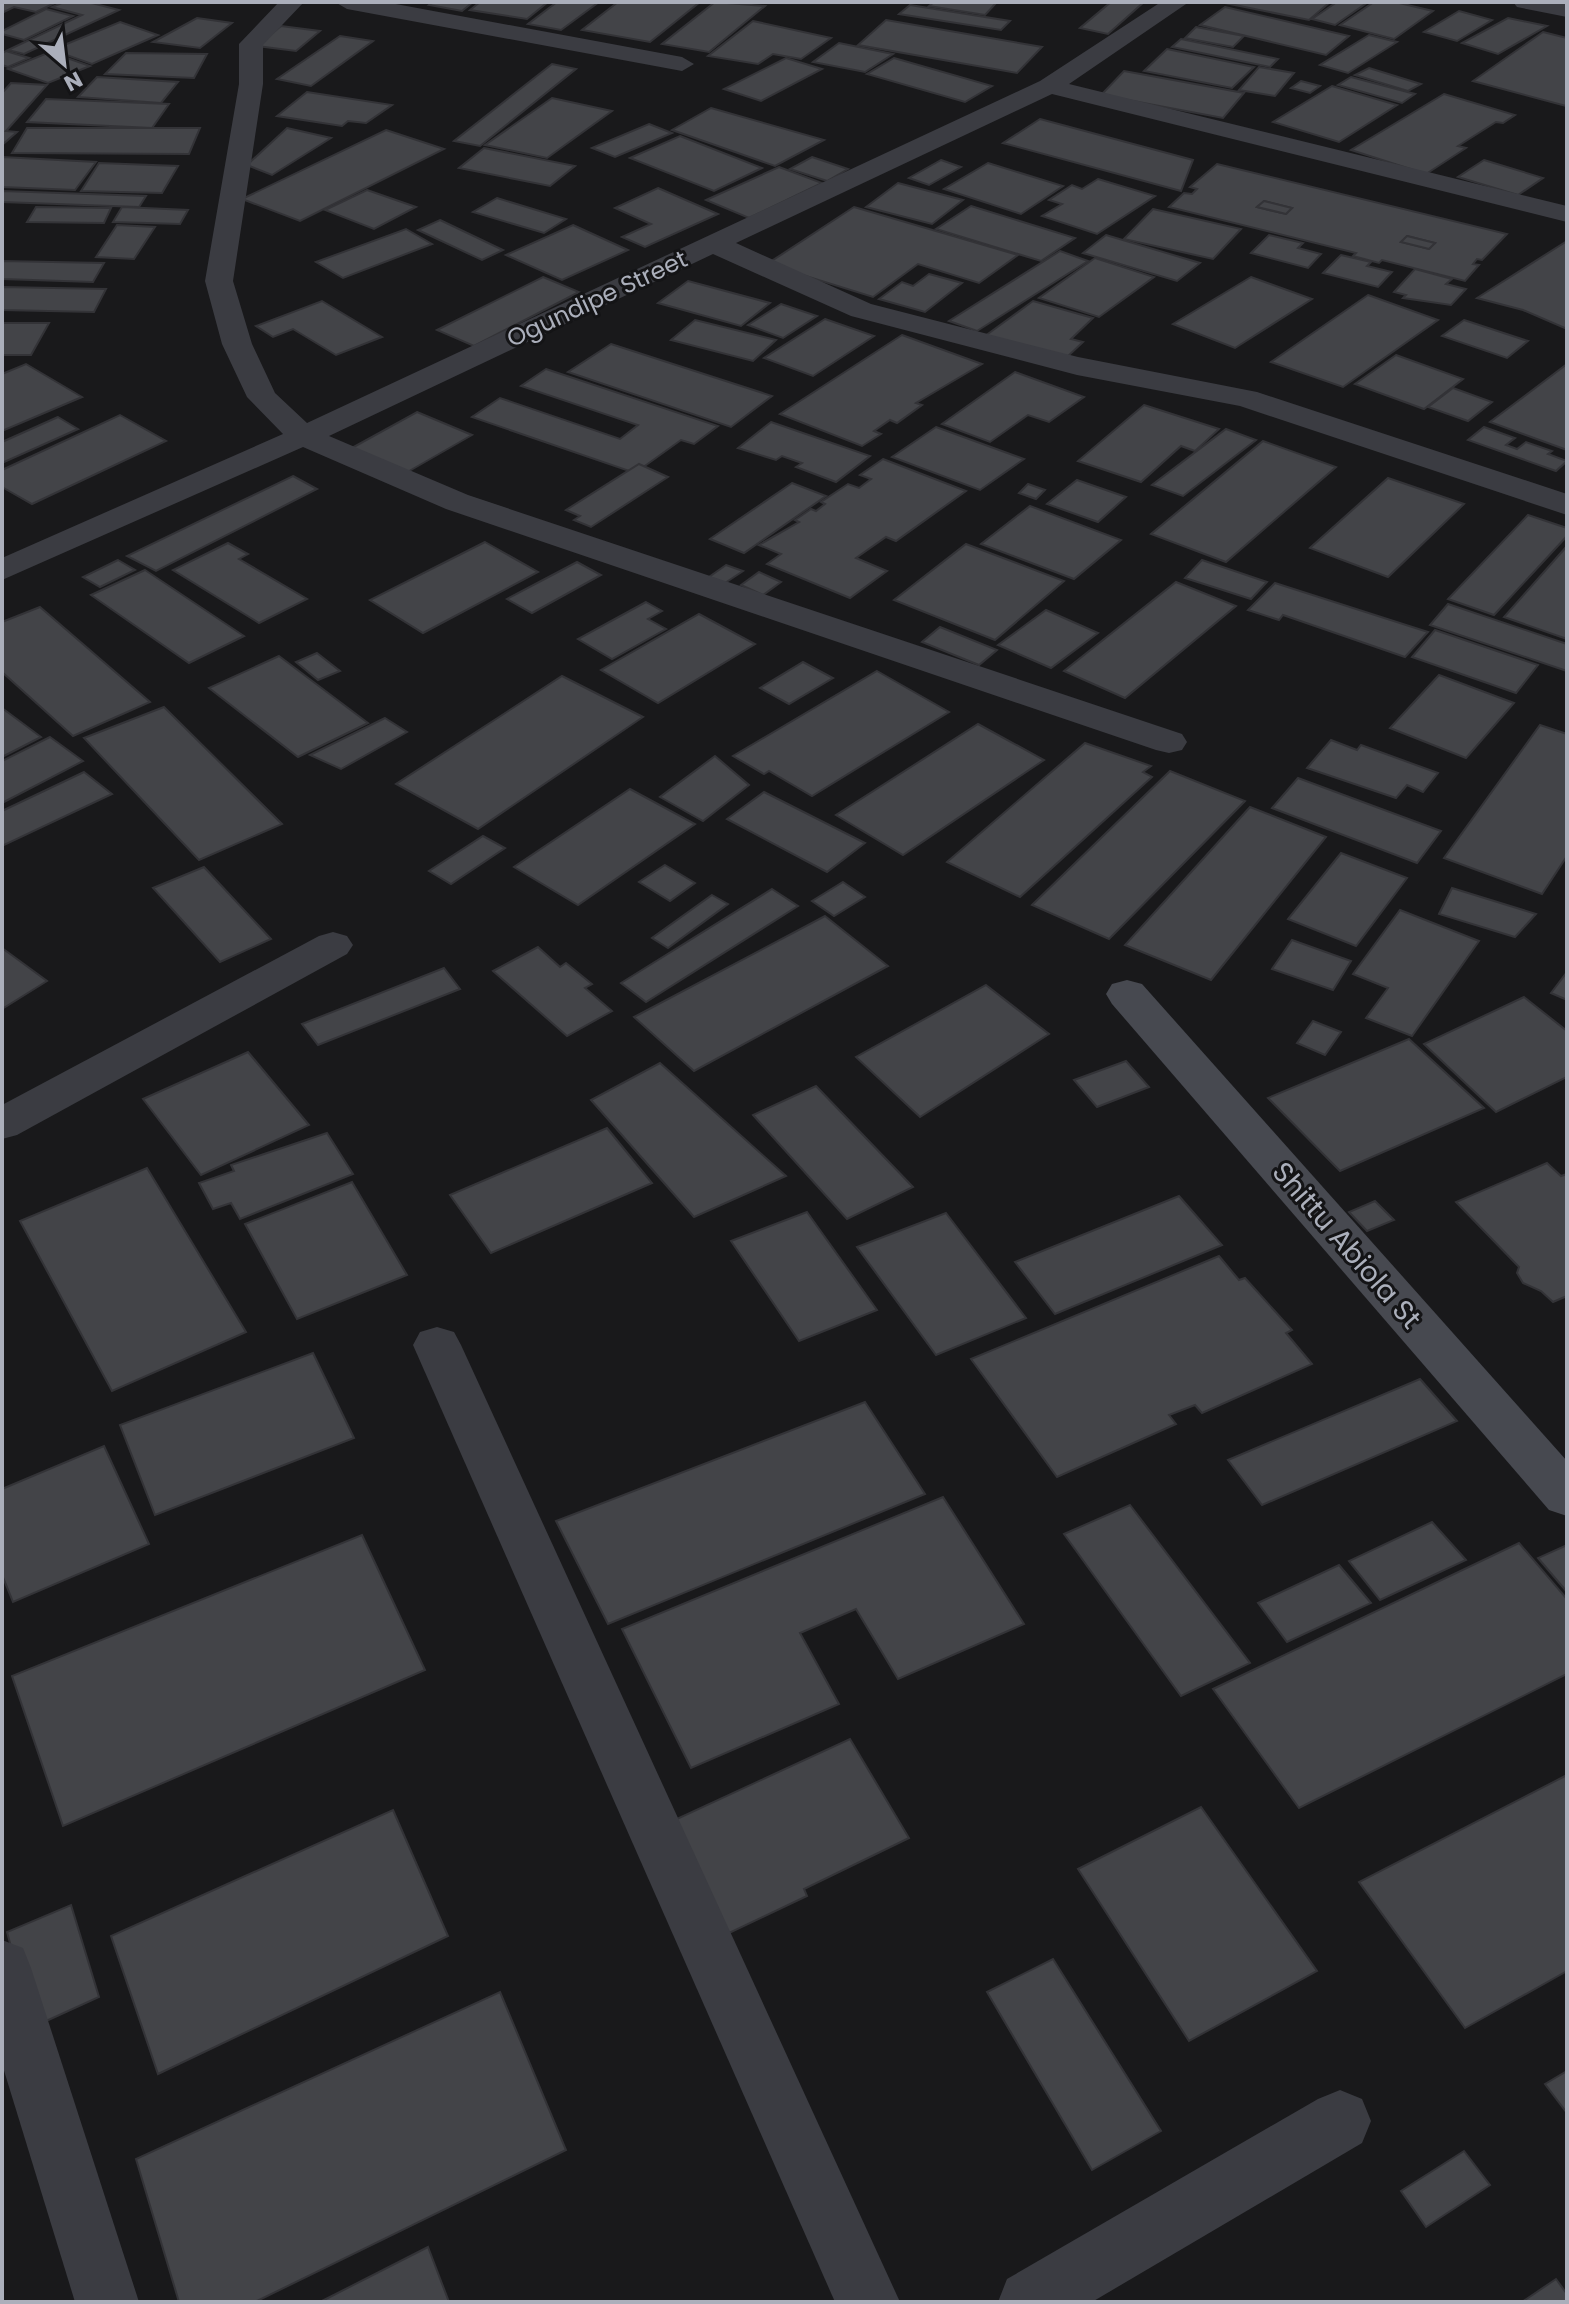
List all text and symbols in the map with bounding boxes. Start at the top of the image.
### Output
north arrow [24,24,104,104]
text: N [59,64,88,99]
street label: Ogundipe Street [501,242,692,355]
street label: Shittu Abiola St [1263,1153,1430,1337]

